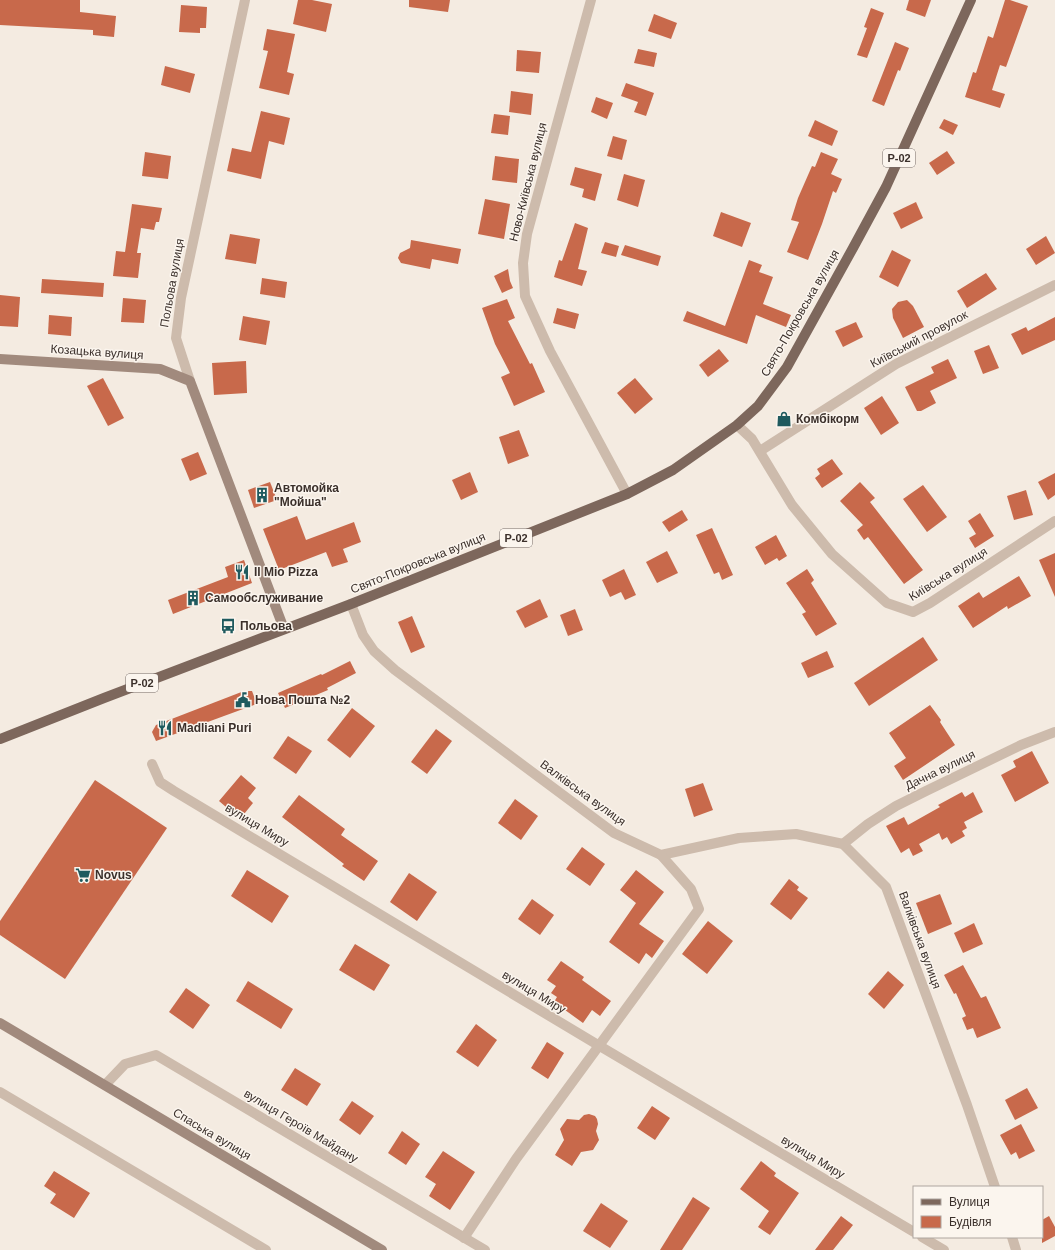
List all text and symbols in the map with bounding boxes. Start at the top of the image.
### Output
street label: Ново-Київська вулиця [506,121,550,243]
road number: Р-02 [883,149,915,167]
street label: Польова вулиця [157,237,187,329]
street label: Свято-Покровська вулиця [758,247,842,379]
street label: Київський провулок [868,307,971,371]
street label: Козацька вулиця [50,342,144,362]
shop icon: Комбікорм [775,410,793,428]
place label: Комбікорм [796,412,859,426]
place label: Автомойка "Мойша" [274,481,339,509]
building icon: Автомойка "Мойша" [253,486,271,504]
street label: Свято-Покровська вулиця [348,529,488,597]
road number: Р-02 [500,529,532,547]
street label: Київська вулиця [906,544,990,604]
restaurant icon: Il Mio Pizza [233,563,251,581]
place label: Il Mio Pizza [254,565,318,579]
building icon: Самообслуживание [184,589,202,607]
place label: Самообслуживание [205,591,323,605]
bus stop icon: Польова [219,617,237,635]
place label: Польова [240,619,292,633]
road number: Р-02 [126,674,158,692]
public building icon: Нова Пошта №2 [234,691,252,709]
place label: Нова Пошта №2 [255,693,350,707]
restaurant icon: Madliani Puri [156,719,174,737]
place label: Madliani Puri [177,721,252,735]
street label: Дачна вулиця [903,747,977,793]
street label: Валківська вулиця [537,757,629,829]
street label: вулиця Миру [223,801,291,849]
supermarket icon: Novus [74,866,92,884]
place label: Novus [95,868,132,882]
street label: Валківська вулиця [896,889,944,991]
street label: вулиця Миру [500,968,568,1016]
street label: вулиця Героїв Майдану [241,1086,361,1166]
street label: Спаська вулиця [170,1105,254,1163]
street label: вулиця Миру [779,1133,847,1181]
legend [913,1186,1043,1238]
text: Вулиця [949,1195,990,1209]
text: Будівля [949,1215,991,1229]

